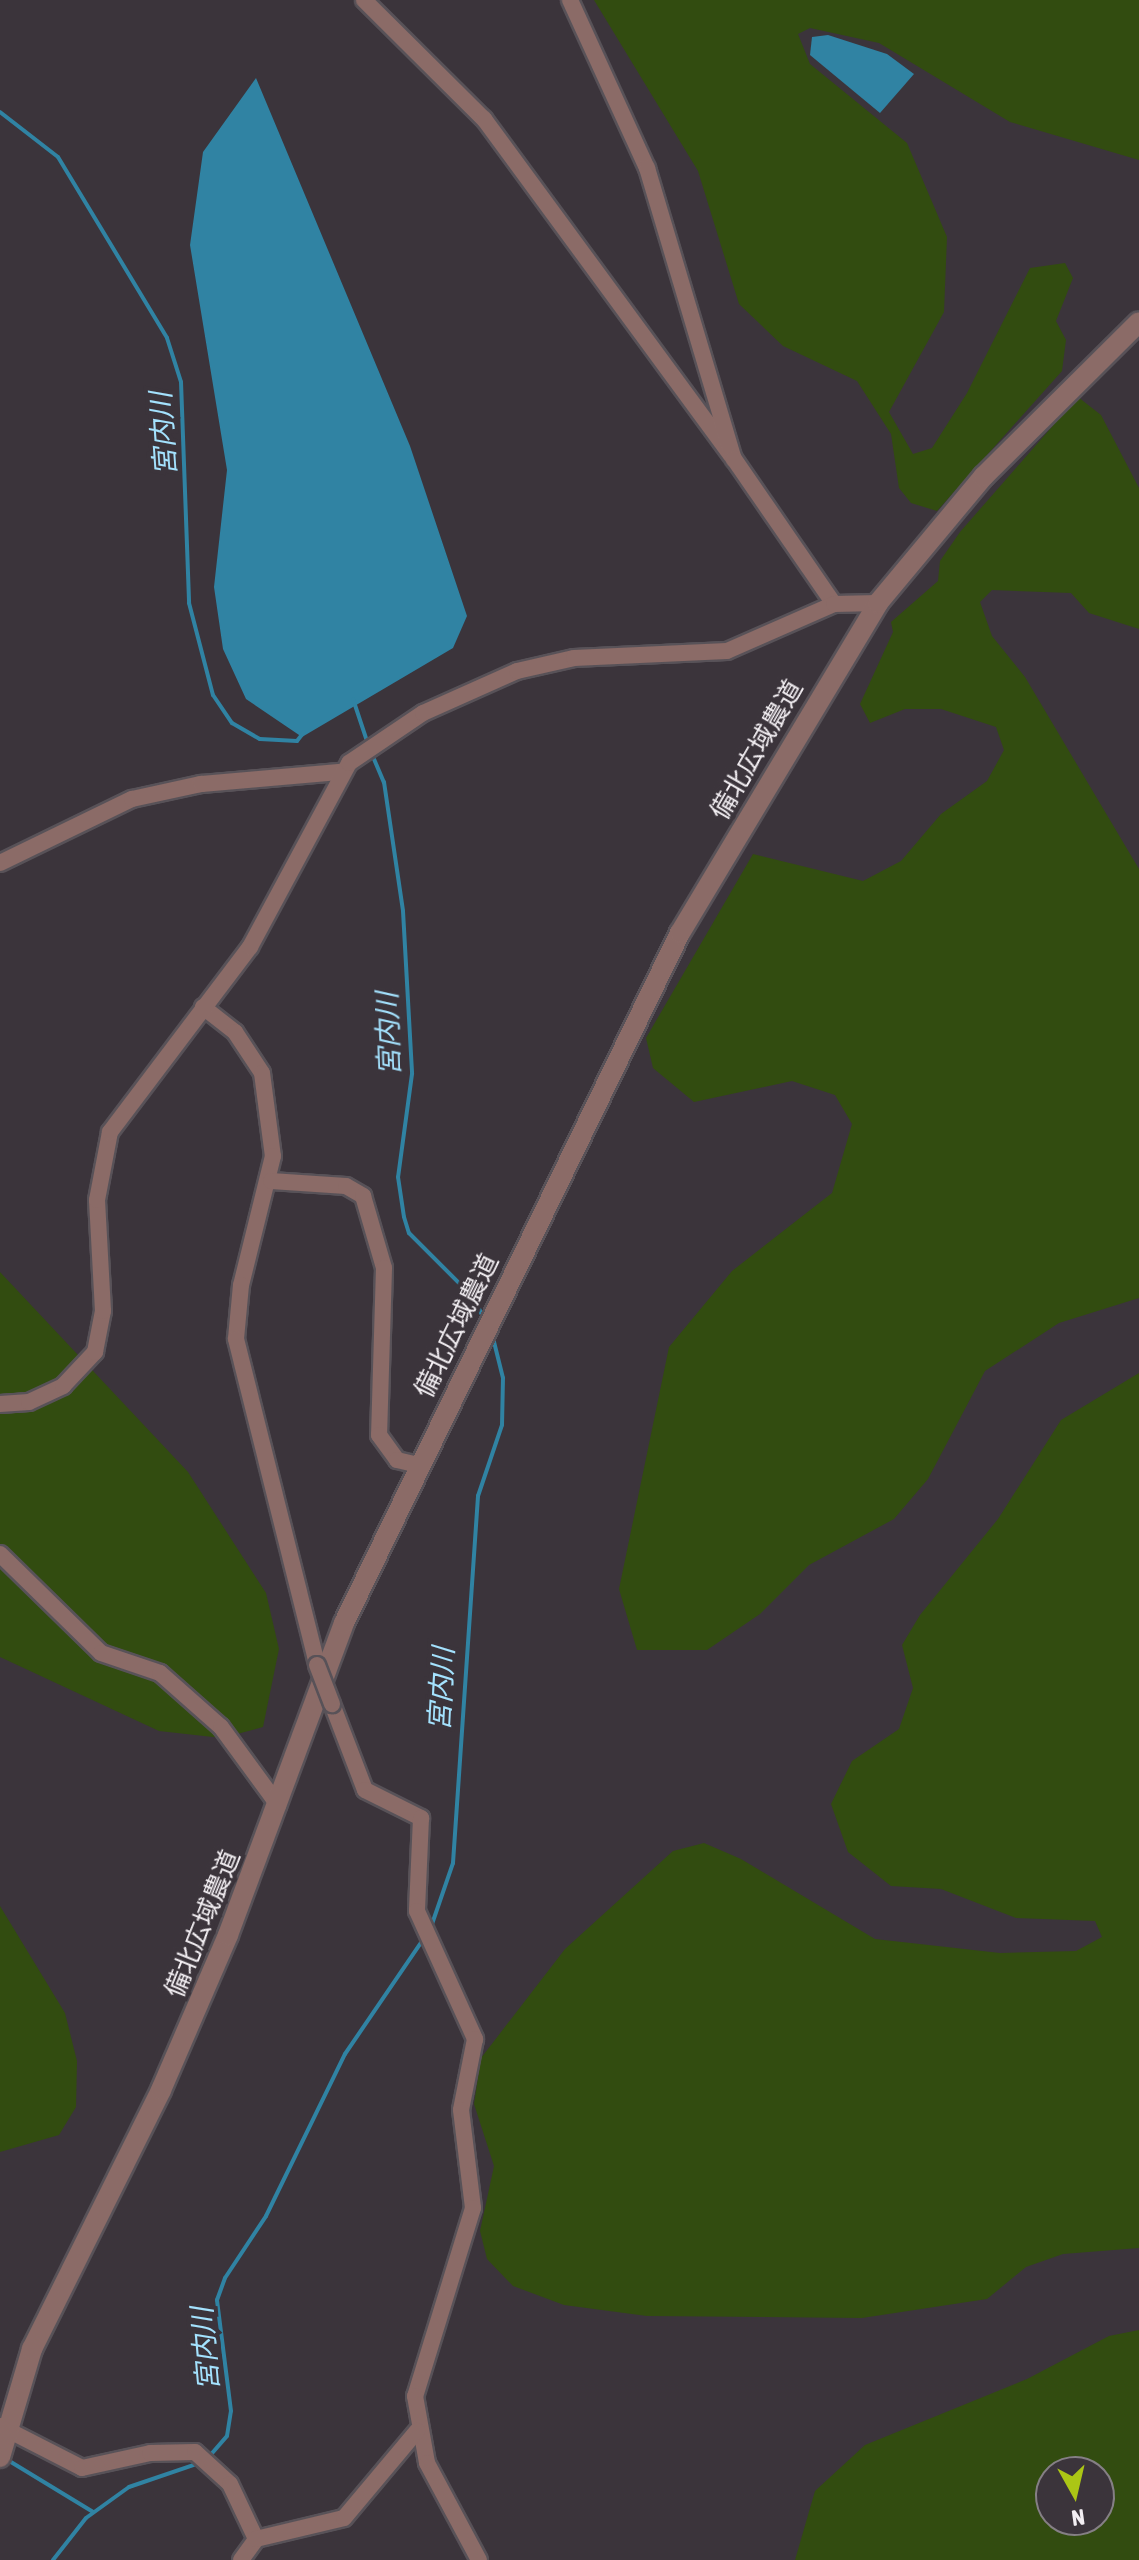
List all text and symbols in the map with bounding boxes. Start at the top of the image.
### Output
water label: 宮内川 [143,391,183,477]
street label: 備北広域農道 [704,675,810,825]
water label: 宮内川 [370,991,406,1077]
street label: 備北広域農道 [409,1249,505,1403]
water label: 宮内川 [422,1646,460,1732]
street label: 備北広域農道 [159,1846,247,2002]
water label: 宮内川 [185,2306,225,2392]
north arrow [1035,2456,1115,2536]
text: N [1070,2504,1086,2532]

